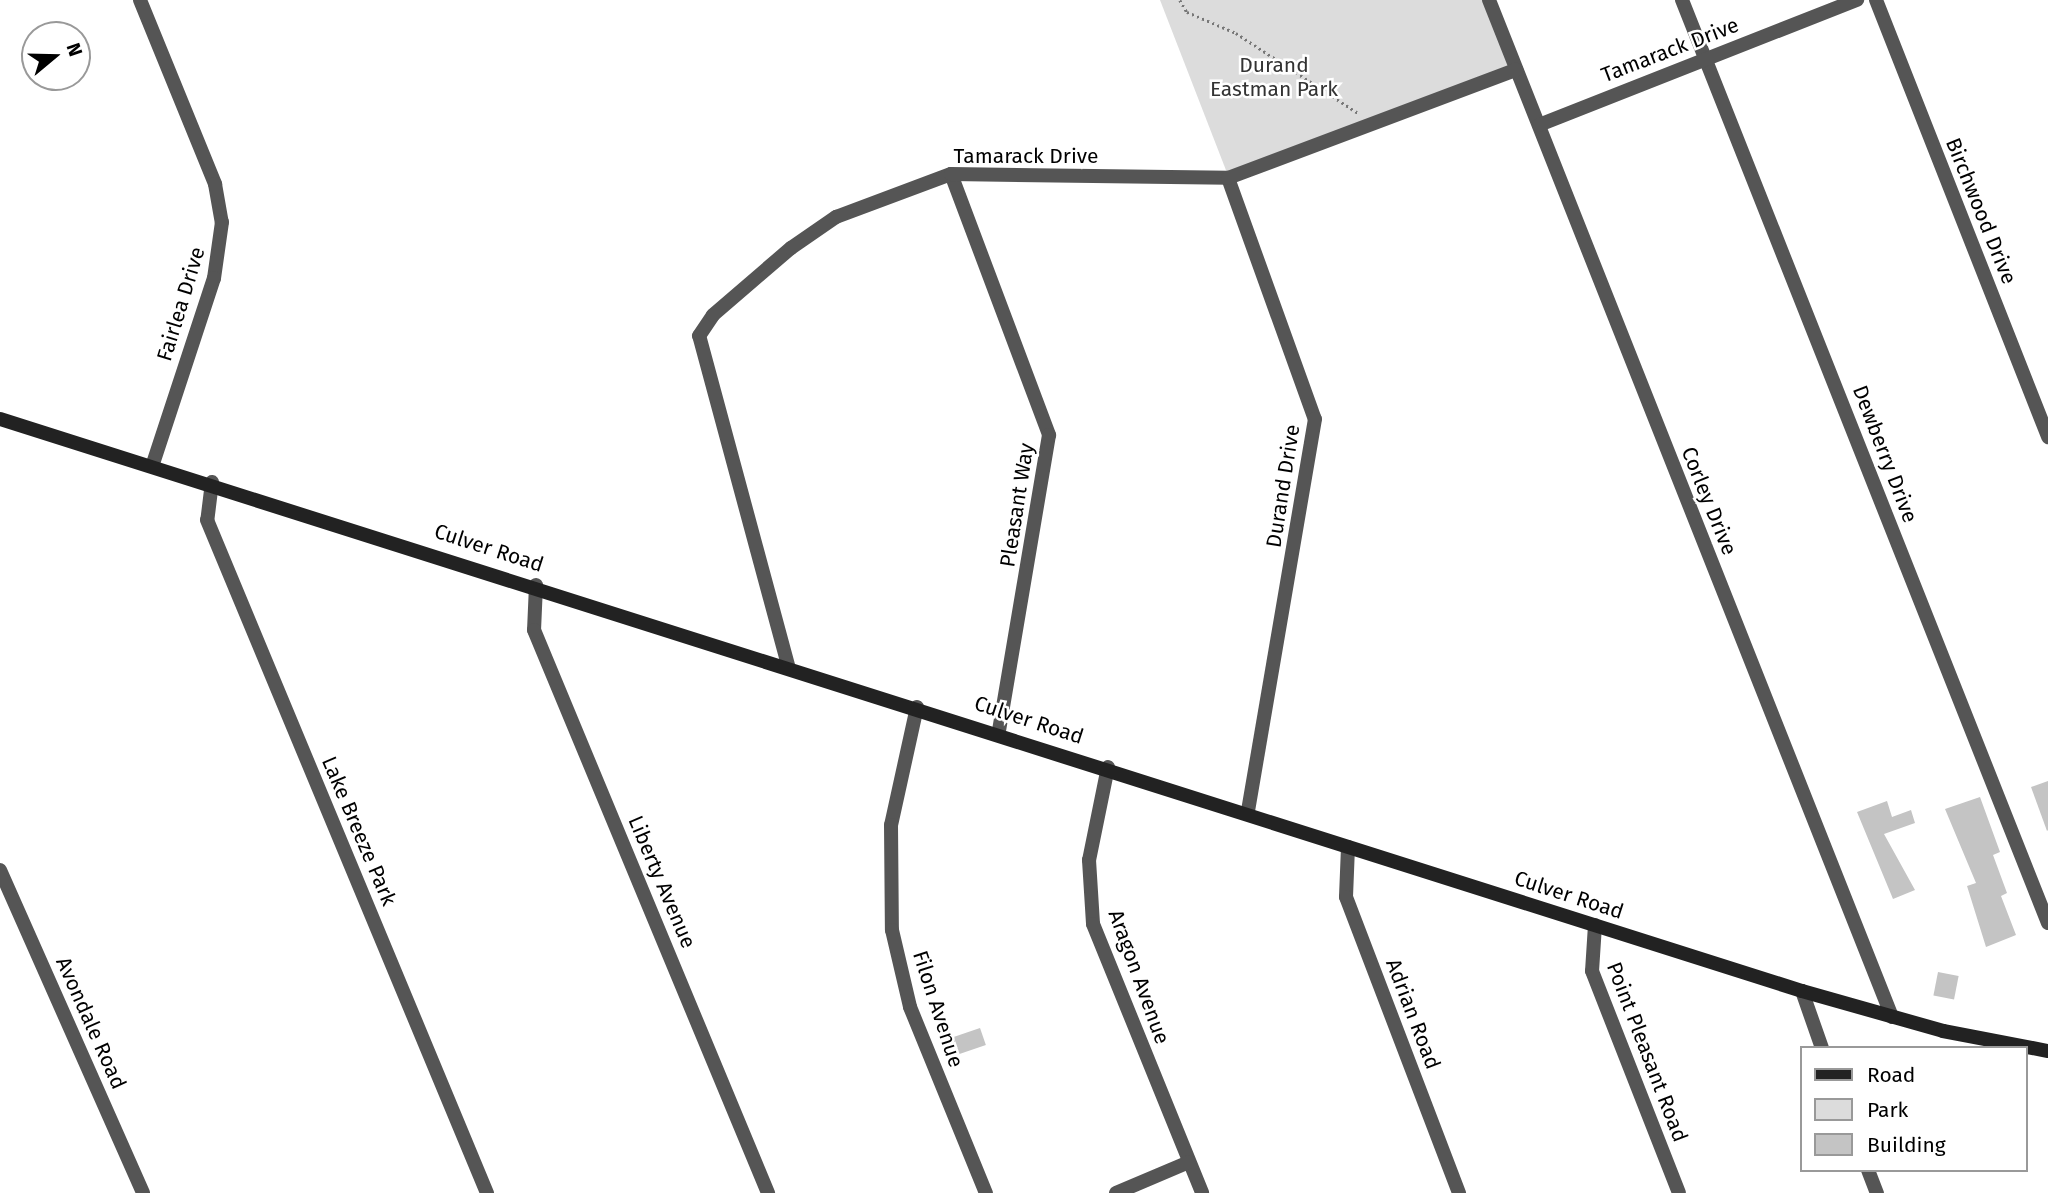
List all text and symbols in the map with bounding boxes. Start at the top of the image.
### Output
street label: Tamarack Drive [1598,12,1742,88]
north arrow [21,21,91,91]
text: N [62,40,87,59]
park label: Durand Eastman Park [1210,52,1338,102]
street label: Birchwood Drive [1940,134,2022,288]
street label: Tamarack Drive [953,143,1099,169]
street label: Fairlea Drive [152,244,210,364]
street label: Dewberry Drive [1847,382,1923,526]
street label: Durand Drive [1261,423,1305,549]
street label: Pleasant Way [995,441,1039,569]
street label: Corley Drive [1676,443,1742,559]
street label: Culver Road [431,519,547,577]
street label: Culver Road [971,691,1087,749]
street label: Lake Breeze Park [316,753,402,909]
street label: Liberty Avenue [623,812,701,952]
street label: Culver Road [1511,866,1627,924]
street label: Aragon Avenue [1103,906,1175,1048]
street label: Filon Avenue [907,947,969,1071]
street label: Avondale Road [51,953,131,1093]
street label: Adrian Road [1380,955,1446,1073]
street label: Point Pleasant Road [1601,959,1693,1145]
legend [1800,1046,2027,1172]
text: Road [1867,1062,1915,1088]
text: Park [1867,1097,1908,1123]
text: Building [1867,1132,1946,1158]

